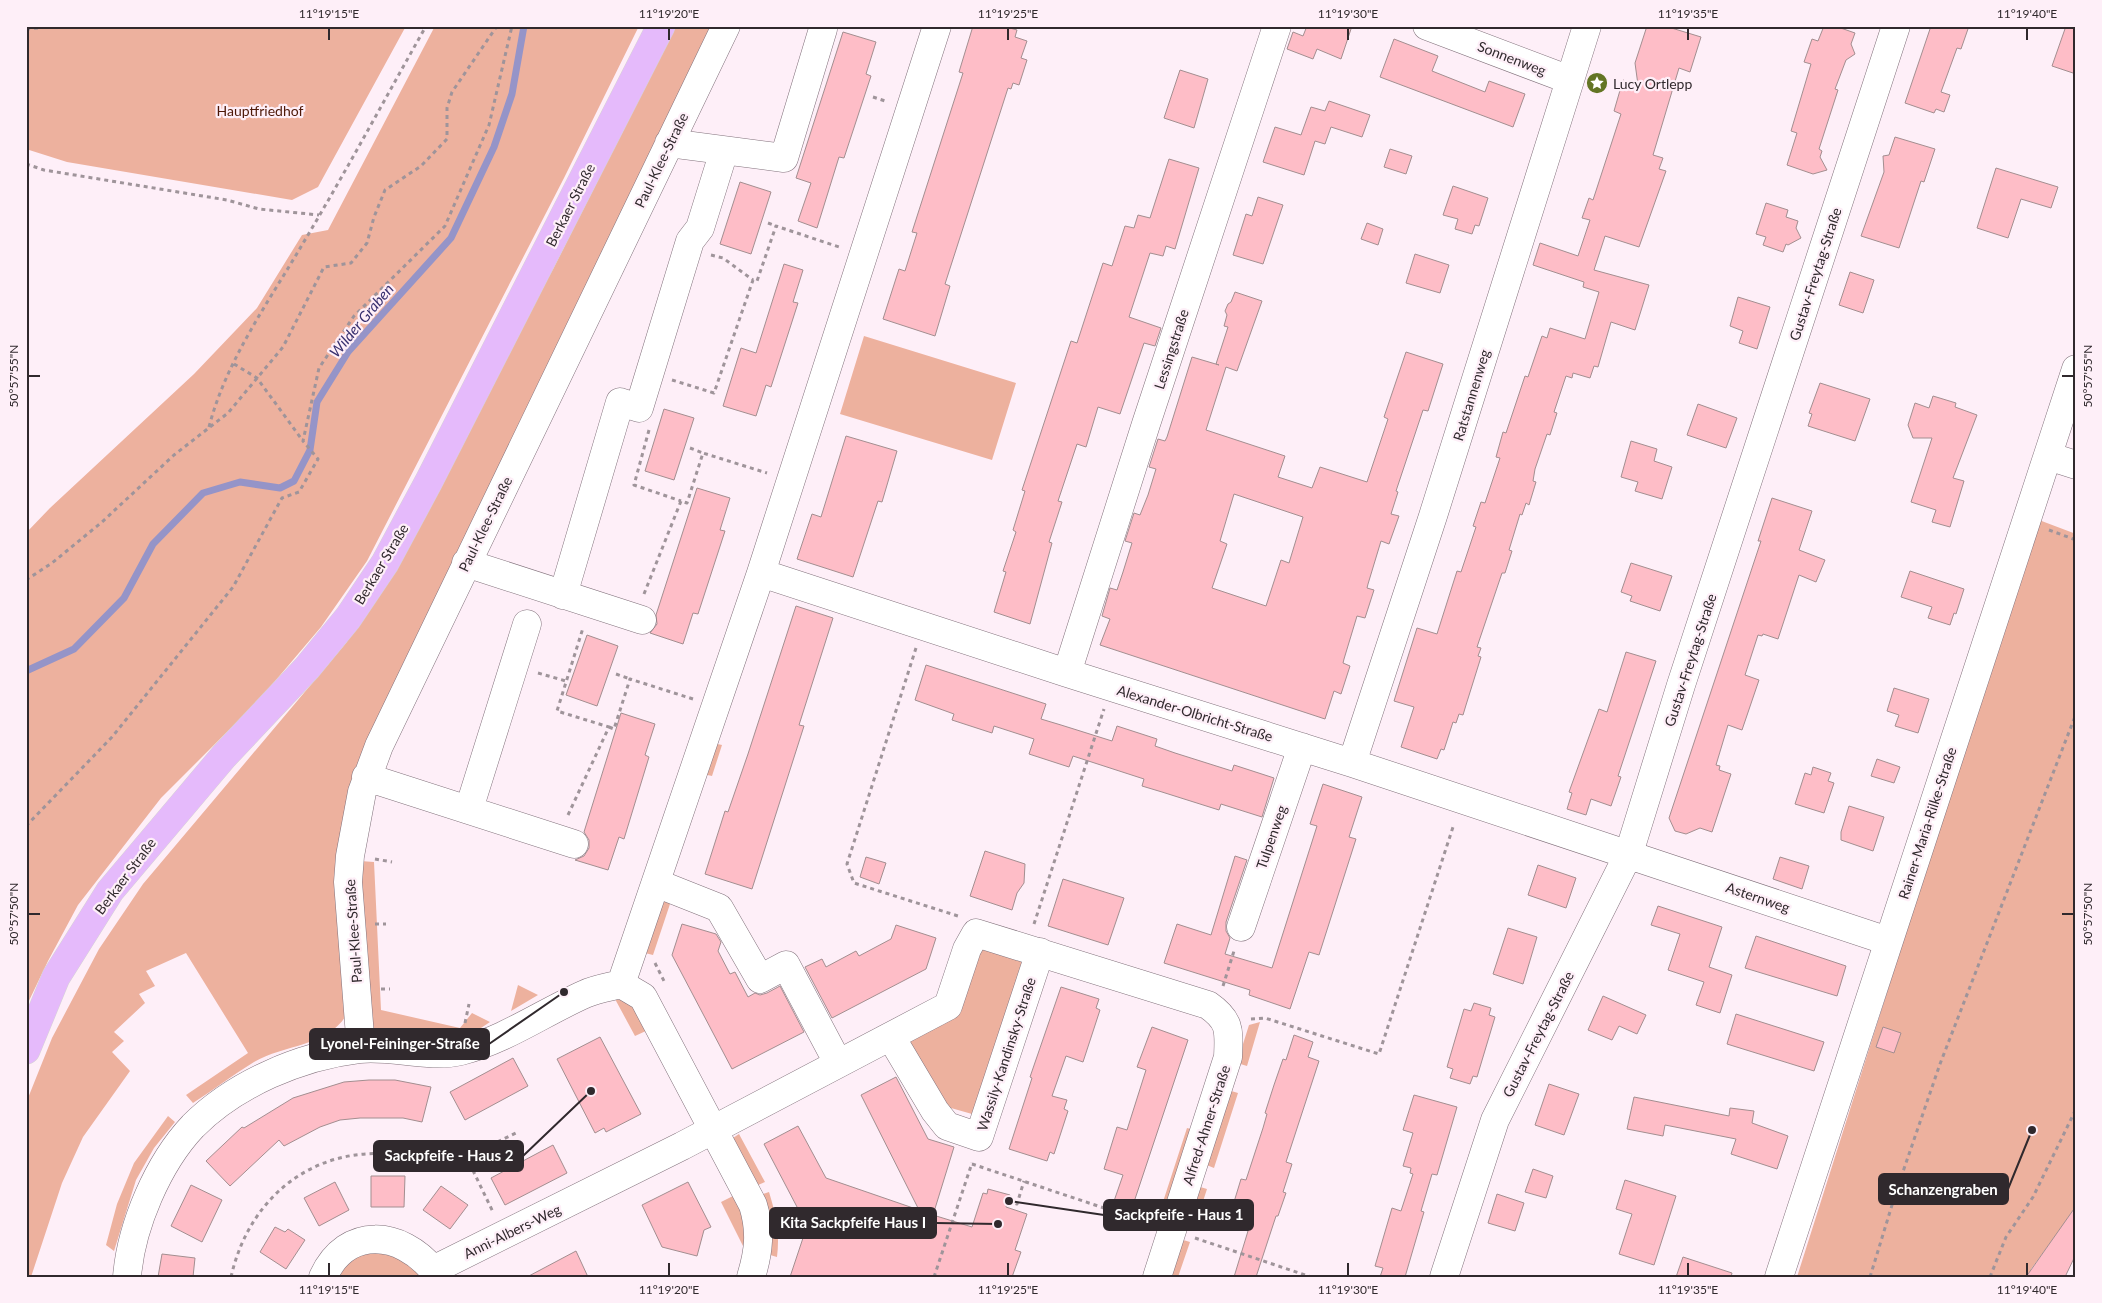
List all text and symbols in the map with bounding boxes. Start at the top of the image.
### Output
text: 11°19'15"E [299,6,359,21]
text: 11°19'20"E [639,6,699,21]
text: 11°19'25"E [978,6,1038,21]
text: 11°19'30"E [1318,6,1378,21]
text: 11°19'35"E [1658,6,1718,21]
text: 11°19'40"E [1997,6,2057,21]
street label: Sonnenweg [1475,37,1549,79]
place icon: Lucy Ortlepp [1585,71,1609,95]
place label: Lucy Ortlepp [1613,75,1692,92]
park label: Hauptfriedhof [217,102,303,119]
street label: Paul-Klee-Straße [631,110,691,210]
street label: Berkaer Straße [542,161,598,249]
street label: Gustav-Freytag-Straße [1785,205,1845,343]
water label: Wilder Graben [325,280,397,360]
street label: Lessingstraße [1150,307,1192,391]
text: 50°57'55"N [6,345,21,407]
text: 50°57'55"N [2080,345,2095,407]
street label: Ratstannenweg [1449,347,1493,443]
street label: Paul-Klee-Straße [455,474,515,574]
street label: Berkaer Straße [350,521,412,607]
street label: Gustav-Freytag-Straße [1660,591,1720,729]
street label: Alexander-Olbricht-Straße [1115,681,1275,745]
street label: Rainer-Maria-Rilke-Straße [1894,745,1960,901]
street label: Tulpenweg [1252,803,1290,871]
street label: Berkaer Straße [91,835,159,917]
street label: Asternweg [1724,878,1792,916]
street label: Paul-Klee-Straße [341,879,365,983]
text: 50°57'50"N [6,883,21,945]
text: 50°57'50"N [2080,883,2095,945]
street label: Gustav-Freytag-Straße [1499,968,1577,1100]
street label: Wassily-Kandinsky-Straße [973,975,1039,1133]
callout: Lyonel-Feininger-Straße [310,1029,489,1059]
text: Lyonel-Feininger-Straße [320,1034,480,1052]
street label: Alfred-Ahner-Straße [1179,1063,1233,1187]
callout: Sackpfeife - Haus 2 [374,1141,523,1171]
text: Sackpfeife - Haus 2 [385,1146,514,1164]
callout: Schanzengraben [1879,1174,2008,1204]
text: Schanzengraben [1888,1180,1998,1198]
street label: Anni-Albers-Weg [461,1200,563,1262]
callout: Sackpfeife - Haus 1 [1104,1200,1253,1230]
text: Sackpfeife - Haus 1 [1115,1205,1243,1223]
callout: Kita Sackpfeife Haus I [770,1208,936,1238]
text: Kita Sackpfeife Haus I [780,1213,926,1231]
text: 11°19'15"E [299,1282,359,1297]
text: 11°19'20"E [639,1282,699,1297]
text: 11°19'25"E [978,1282,1038,1297]
text: 11°19'30"E [1318,1282,1378,1297]
text: 11°19'35"E [1658,1282,1718,1297]
text: 11°19'40"E [1997,1282,2057,1297]

